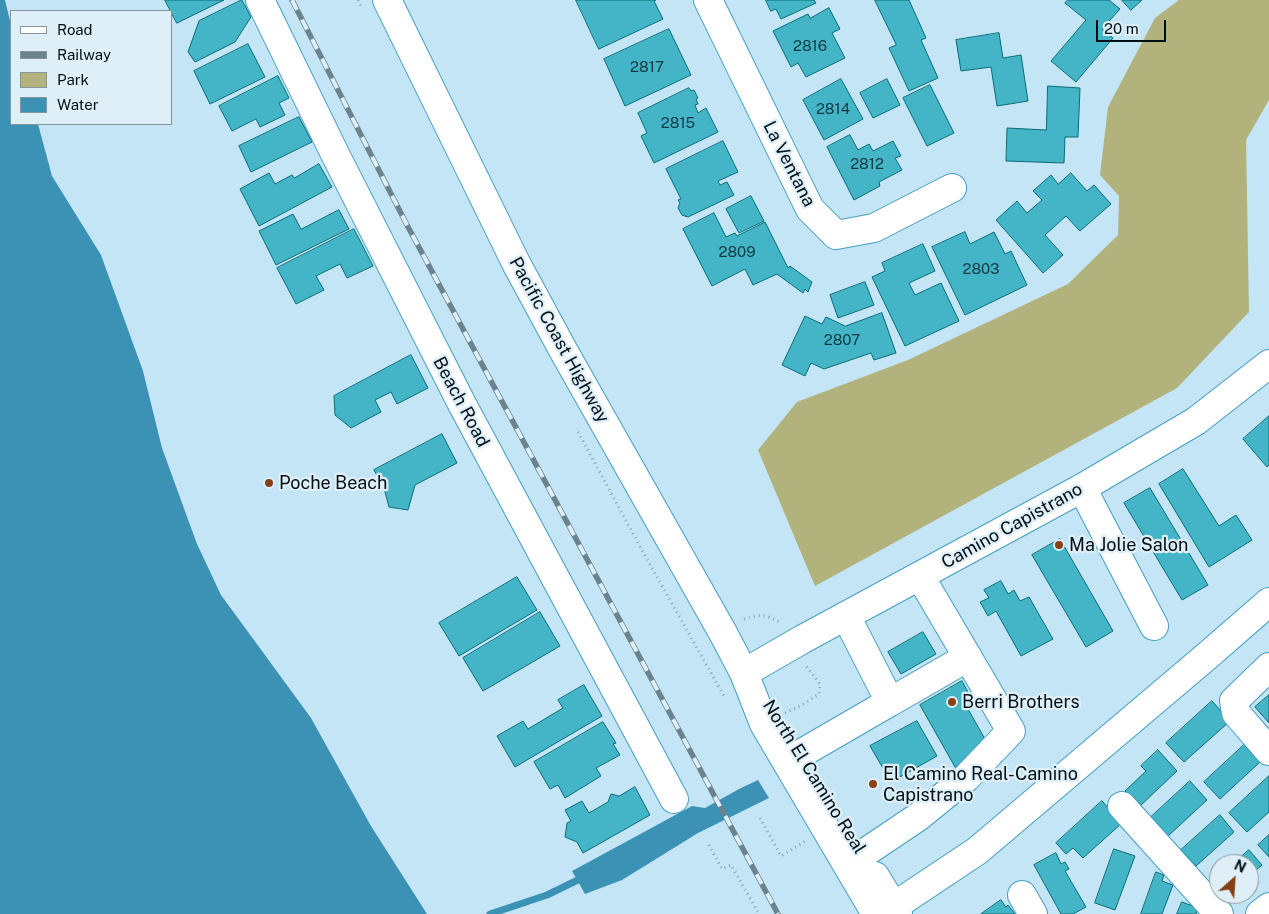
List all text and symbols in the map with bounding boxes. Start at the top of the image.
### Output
legend [10,10,172,125]
scale bar [1099,10,1169,42]
text: 20 m [1104,20,1139,37]
text: Road [57,21,93,38]
house number: 2816 [793,37,827,55]
text: Railway [57,46,111,63]
house number: 2817 [630,58,664,76]
text: Park [57,71,89,88]
text: Water [57,96,99,113]
house number: 2814 [816,100,850,118]
house number: 2815 [661,114,695,132]
street label: La Ventana [758,118,820,210]
house number: 2812 [850,155,884,173]
house number: 2809 [718,243,756,261]
street label: Pacific Coast Highway [504,253,614,427]
house number: 2803 [962,260,1000,278]
house number: 2807 [824,331,860,349]
street label: Beach Road [428,353,494,451]
place label: Poche Beach [279,472,387,494]
marker: Poche Beach [263,477,275,489]
street label: Camino Capistrano [938,478,1086,574]
place label: Ma Jolie Salon [1069,534,1188,556]
marker: Ma Jolie Salon [1053,539,1065,551]
place label: Berri Brothers [962,691,1080,713]
street label: North El Camino Real [758,696,870,858]
marker: Berri Brothers [946,696,958,708]
place label: El Camino Real-Camino Capistrano [883,763,1078,806]
marker: El Camino Real-Camino Capistrano [867,778,879,790]
north arrow [1209,854,1259,904]
text: N [1232,857,1249,876]

